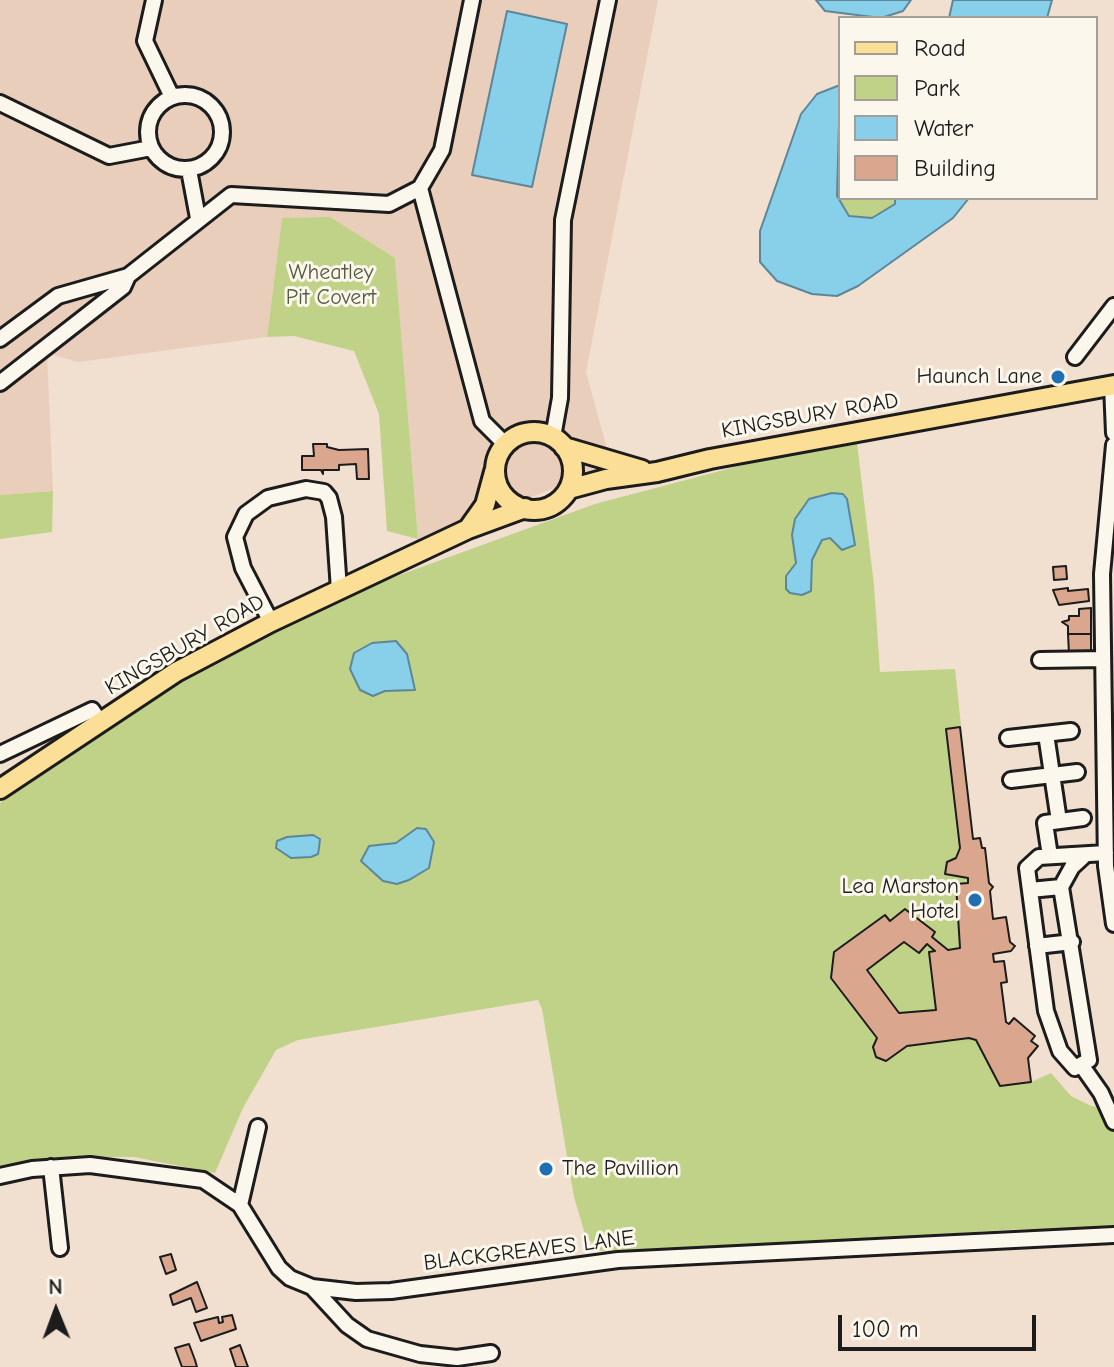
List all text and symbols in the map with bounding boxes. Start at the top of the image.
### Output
legend [838,16,1098,200]
text: Road [914,34,966,62]
text: Park [914,74,960,102]
text: Water [914,114,973,142]
text: Building [914,154,996,182]
park label: Wheatley Pit Covert [286,260,376,312]
place label: Haunch Lane [916,364,1042,390]
marker: Haunch Lane [1049,368,1067,386]
street label: KINGSBURY ROAD [719,387,901,445]
street label: KINGSBURY ROAD [101,589,269,701]
place label: Lea Marston Hotel [842,874,959,926]
marker: Lea Marston Hotel [966,891,984,909]
place label: The Pavillion [562,1156,679,1182]
marker: The Pavillion [537,1160,555,1178]
street label: BLACKGREAVES LANE [422,1225,636,1277]
north arrow [16,1271,96,1351]
text: N [48,1274,63,1300]
scale bar [842,1299,1040,1349]
text: 100 m [852,1315,919,1343]

